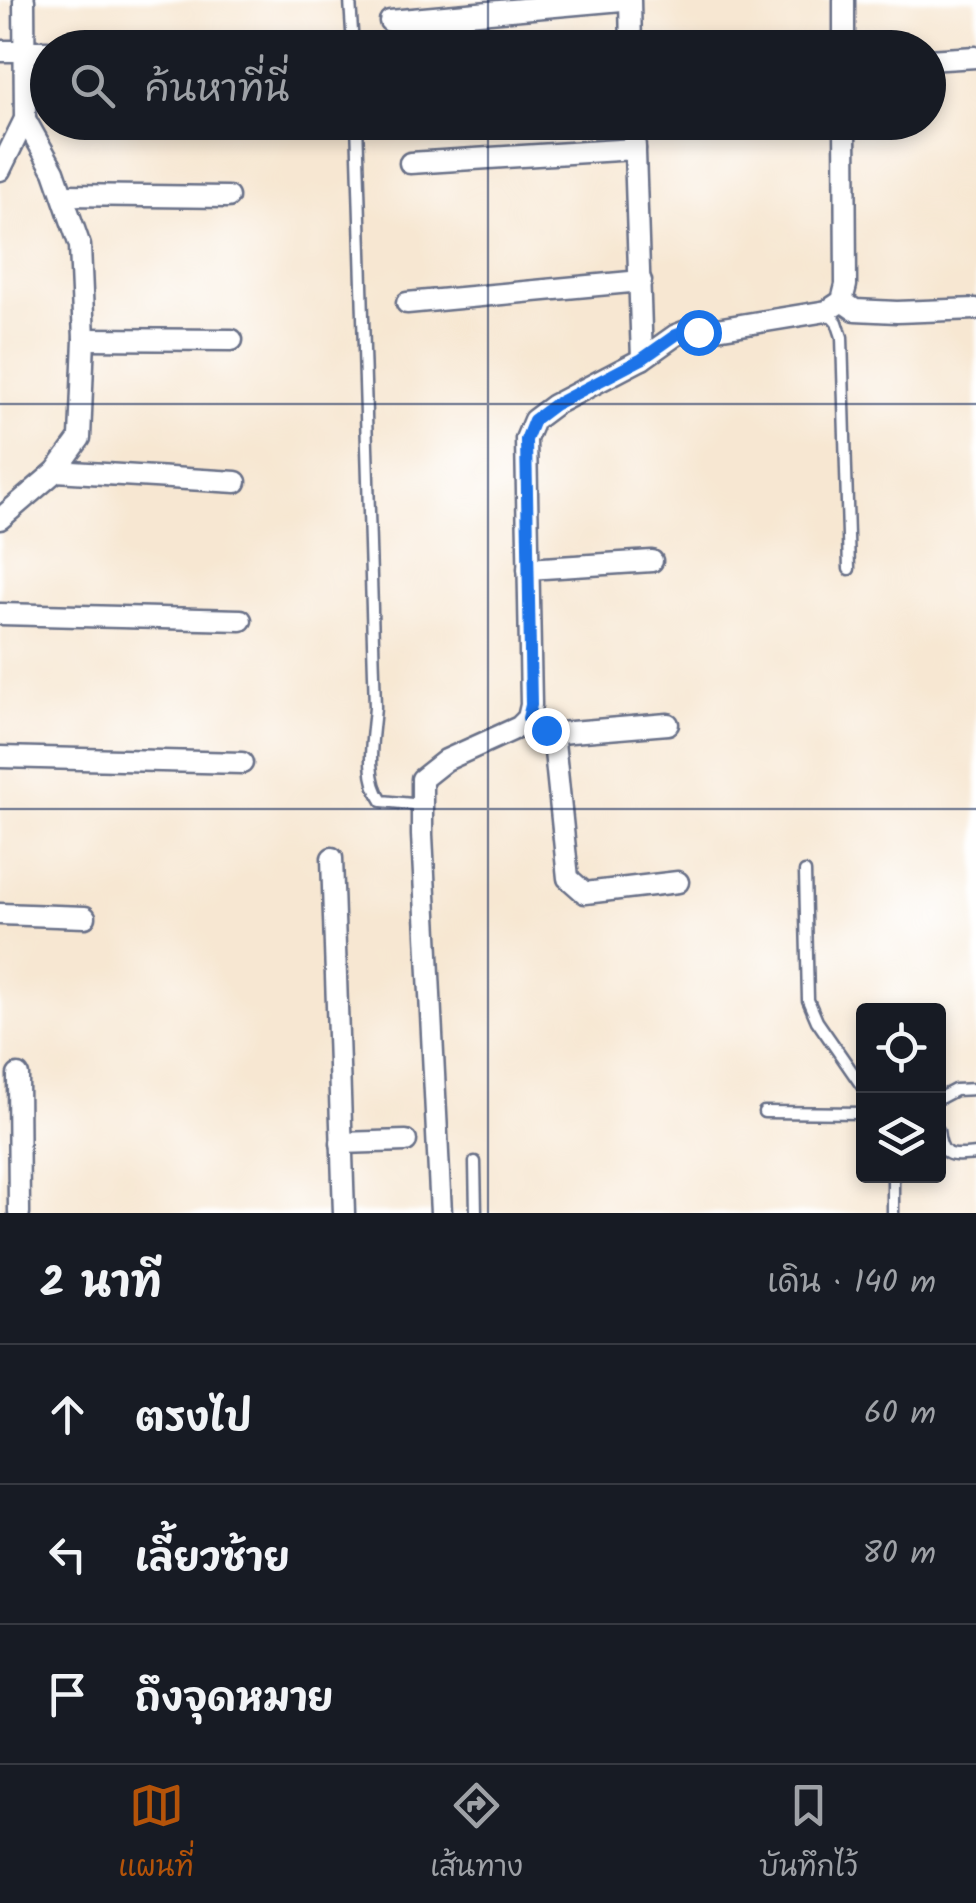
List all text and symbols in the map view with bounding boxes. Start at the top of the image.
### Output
search box [30,30,946,140]
icon: search [65,58,120,113]
text: ค้นหาที่นี่ [145,61,289,121]
route start [676,310,722,356]
route end [524,708,570,754]
map controls [856,1003,946,1183]
button: locate [856,1003,946,1093]
button: layers [856,1093,946,1183]
text: 2 นาที [40,1251,162,1318]
text: เดิน · 140 m [767,1258,936,1309]
icon: ahead [40,1387,95,1442]
text: 60 m [864,1389,936,1440]
text: ตรงไป [135,1390,252,1450]
icon: left [40,1527,95,1582]
text: 80 m [862,1529,936,1580]
text: เลี้ยวซ้าย [135,1530,290,1590]
icon: arrive [40,1667,95,1722]
text: ถึงจุดหมาย [135,1670,333,1730]
tab: แผนที่ [118,1778,194,1891]
tab: เส้นทาง [430,1778,523,1891]
tab: บันทึกไว้ [759,1778,858,1891]

